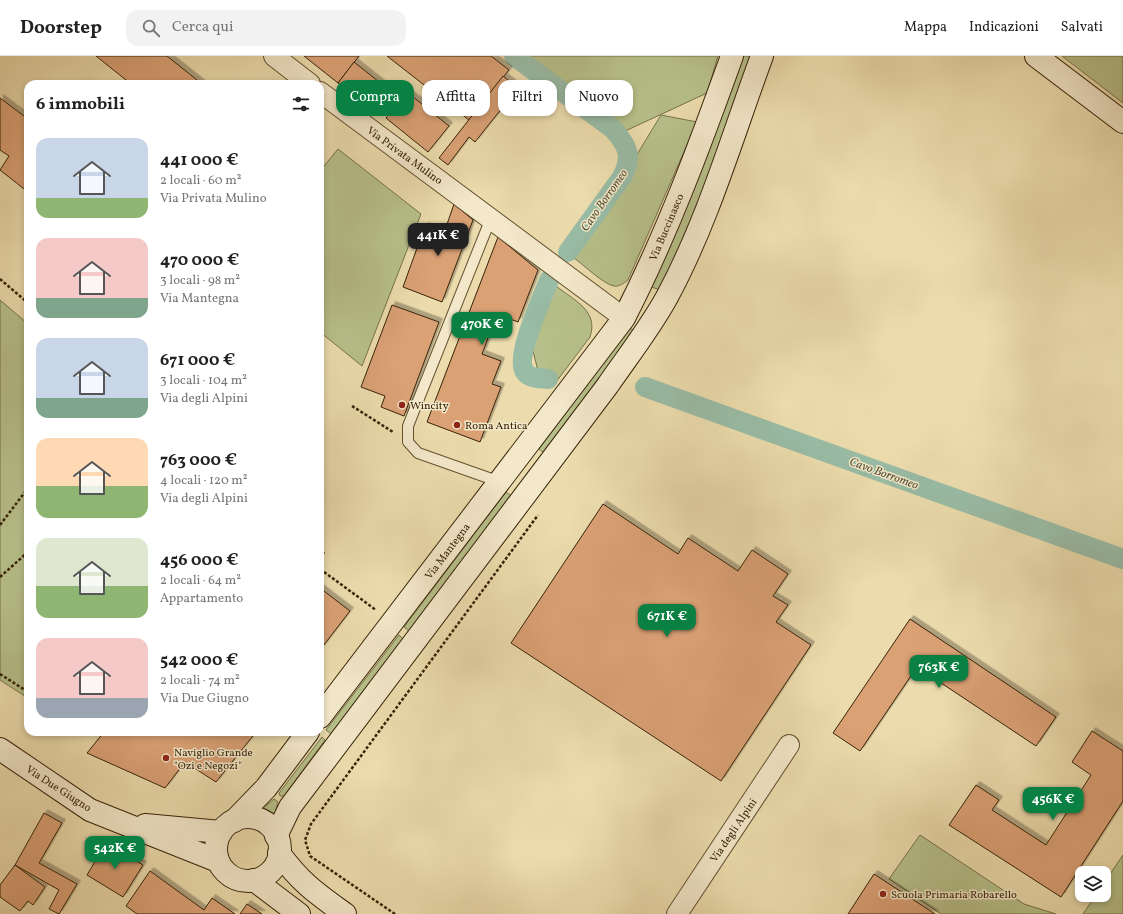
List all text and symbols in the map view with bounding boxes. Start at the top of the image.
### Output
search box [126,10,406,46]
text: Doorstep [20,15,102,41]
icon: search [140,17,162,39]
text: Cerca qui [172,17,234,38]
text: Mappa [904,18,947,37]
text: Indicazioni [969,18,1039,37]
text: Salvati [1061,18,1103,37]
chip: Compra [336,80,414,116]
chip: Affitta [422,80,490,116]
chip: Filtri [498,80,557,116]
chip: Nuovo [565,80,633,116]
text: 6 immobili [36,93,125,116]
icon: filters [290,93,312,115]
street label: Via Privata Mulino [363,124,445,189]
text: 441 000 € [160,149,239,172]
icon: home [68,154,116,202]
water label: Cavo Borromeo [578,166,632,235]
text: 2 locali · 60 m² [160,172,242,190]
text: Via Privata Mulino [160,190,267,208]
street label: Via Buccinasco [646,192,688,264]
pin: 441K € [405,223,471,257]
text: 441K € [417,227,459,245]
text: 470 000 € [160,249,239,272]
icon: home [68,254,116,302]
text: 3 locali · 98 m² [160,272,240,290]
text: Via Mantegna [160,290,239,308]
pin: 470K € [449,312,515,346]
text: 470K € [460,316,504,334]
text: 671 000 € [160,349,235,372]
icon: home [68,354,116,402]
text: 3 locali · 104 m² [160,372,247,390]
text: Via degli Alpini [160,390,248,408]
place label: Wincity [410,399,449,414]
marker: Wincity [397,400,407,410]
place label: Roma Antica [465,419,528,434]
marker: Roma Antica [452,420,462,430]
text: 763 000 € [160,449,237,472]
icon: home [68,454,116,502]
water label: Cavo Borromeo [847,454,921,494]
text: 4 locali · 120 m² [160,472,248,490]
text: Via degli Alpini [160,490,248,508]
street label: Via Mantegna [422,520,475,583]
text: 456 000 € [160,549,239,572]
icon: home [68,554,116,602]
text: 2 locali · 64 m² [160,572,241,590]
text: Appartamento [160,590,243,608]
pin: 671K € [634,604,700,638]
text: 671K € [647,608,687,626]
text: 542 000 € [160,649,238,672]
icon: home [68,654,116,702]
pin: 763K € [906,655,972,689]
text: 763K € [918,659,960,677]
text: 2 locali · 74 m² [160,672,240,690]
text: Via Due Giugno [160,690,249,708]
place label: Naviglio Grande "Ozi e Negozi" [174,746,253,774]
marker: Naviglio Grande "Ozi e Negozi" [161,753,171,763]
street label: Via Due Giugno [23,762,94,816]
pin: 456K € [1020,787,1086,821]
text: 456K € [1032,791,1074,809]
street label: Via degli Alpini [707,796,761,866]
pin: 542K € [82,836,148,870]
text: 542K € [94,840,136,858]
map controls [1075,866,1111,902]
button: layers [1075,866,1111,902]
place label: Scuola Primaria Robarello [891,888,1017,903]
marker: Scuola Primaria Robarello [878,889,888,899]

